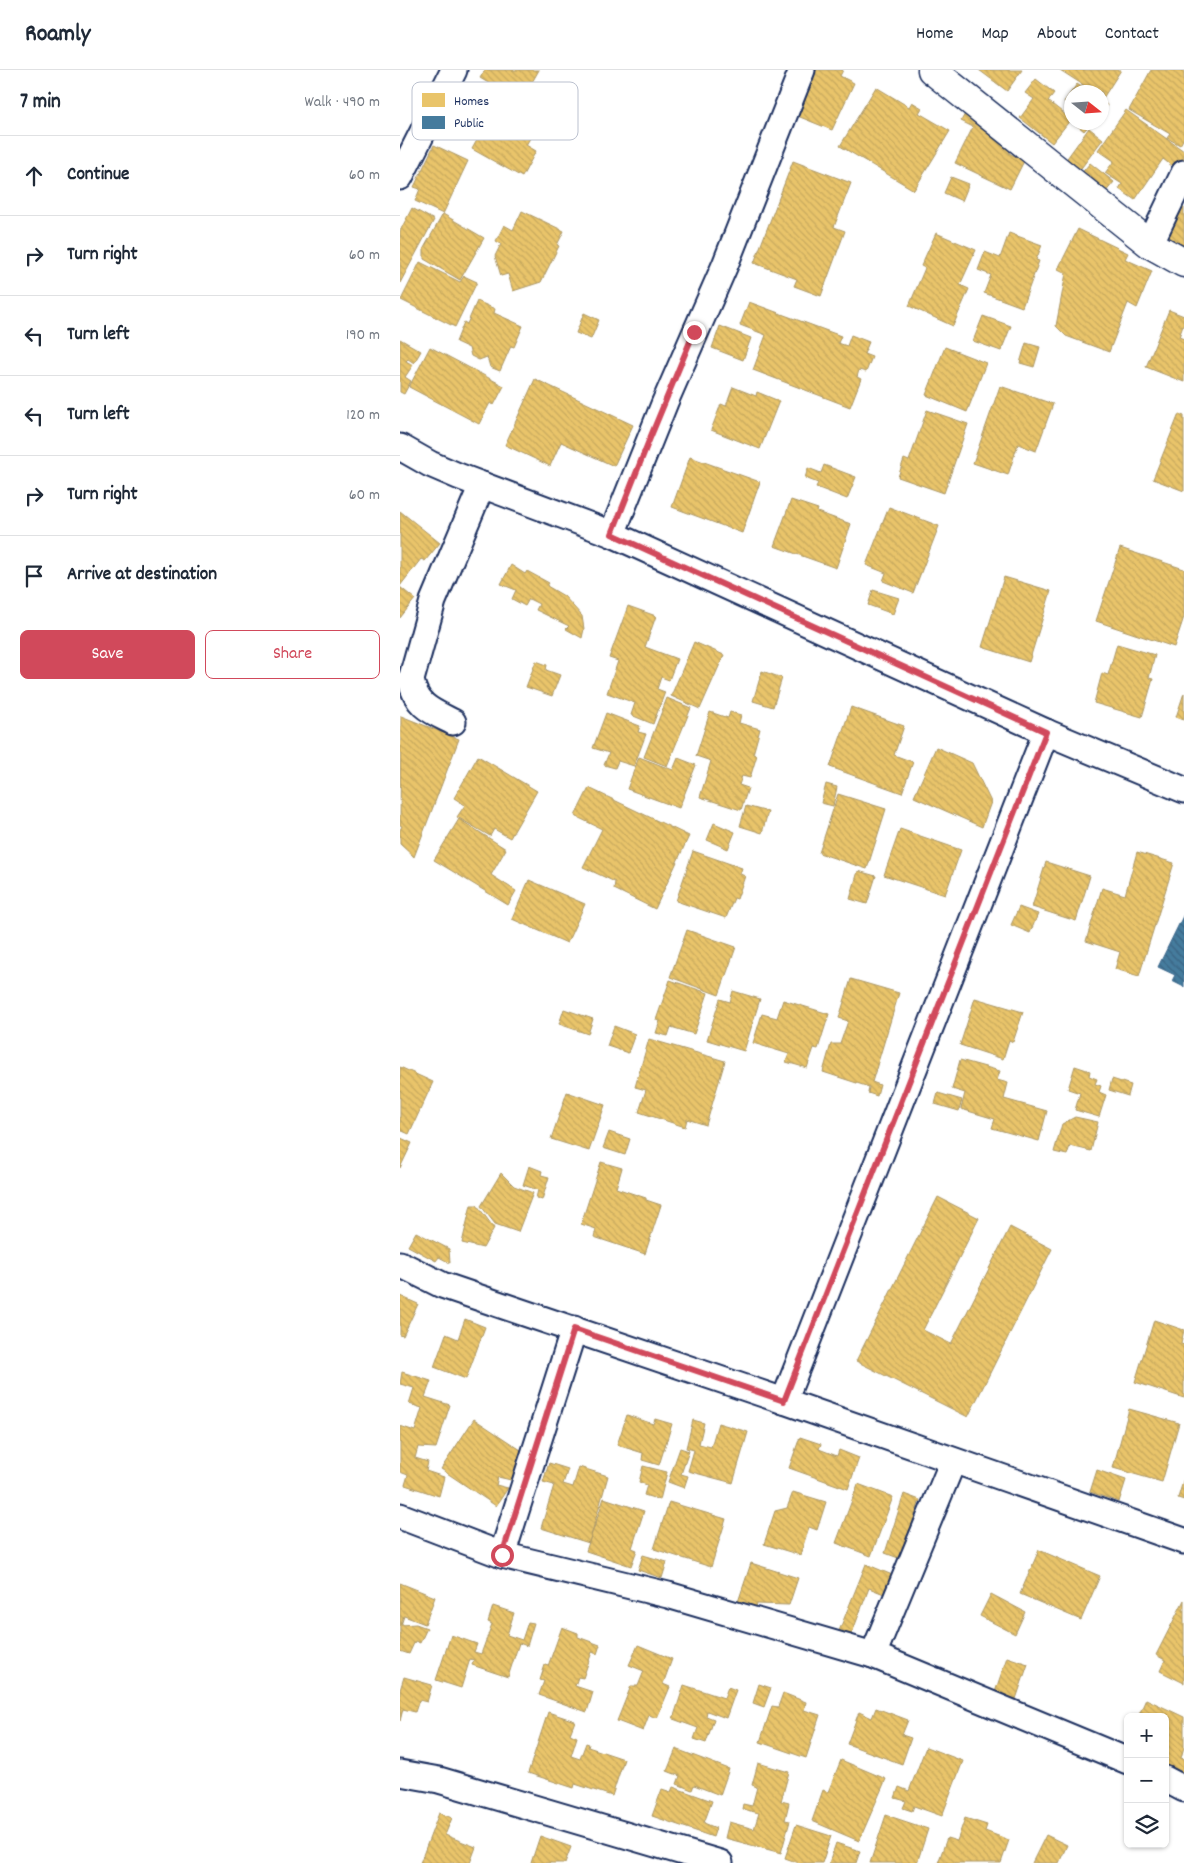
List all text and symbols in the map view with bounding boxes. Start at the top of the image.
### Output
text: Roamly [25,18,91,52]
text: Home [916,22,953,47]
text: Map [981,22,1009,47]
text: About [1037,22,1077,47]
text: Contact [1105,22,1159,47]
legend [412,82,578,140]
north arrow [1064,85,1109,130]
text: 7 min [20,88,61,118]
text: Walk · 490 m [305,91,380,114]
text: Homes [454,92,489,112]
text: Public [454,114,484,134]
icon: ahead [20,162,48,190]
text: Continue [67,162,129,189]
text: 60 m [349,164,380,187]
icon: right [20,242,48,270]
text: Turn right [67,242,138,269]
text: 60 m [349,244,380,267]
route end [683,321,706,344]
icon: left [20,322,48,350]
text: Turn left [67,322,130,349]
text: 190 m [346,324,380,347]
icon: left [20,402,48,430]
text: Turn left [67,402,130,429]
text: 120 m [346,404,380,427]
icon: right [20,482,48,510]
text: Turn right [67,482,138,509]
text: 60 m [349,484,380,507]
icon: arrive [20,562,48,590]
text: Arrive at destination [67,562,217,589]
button: Save [20,630,195,679]
button: Share [205,630,380,679]
route start [491,1544,514,1567]
map controls [1124,1713,1169,1848]
button: + [1124,1713,1169,1758]
button: − [1124,1758,1169,1803]
button: layers [1124,1803,1169,1848]

